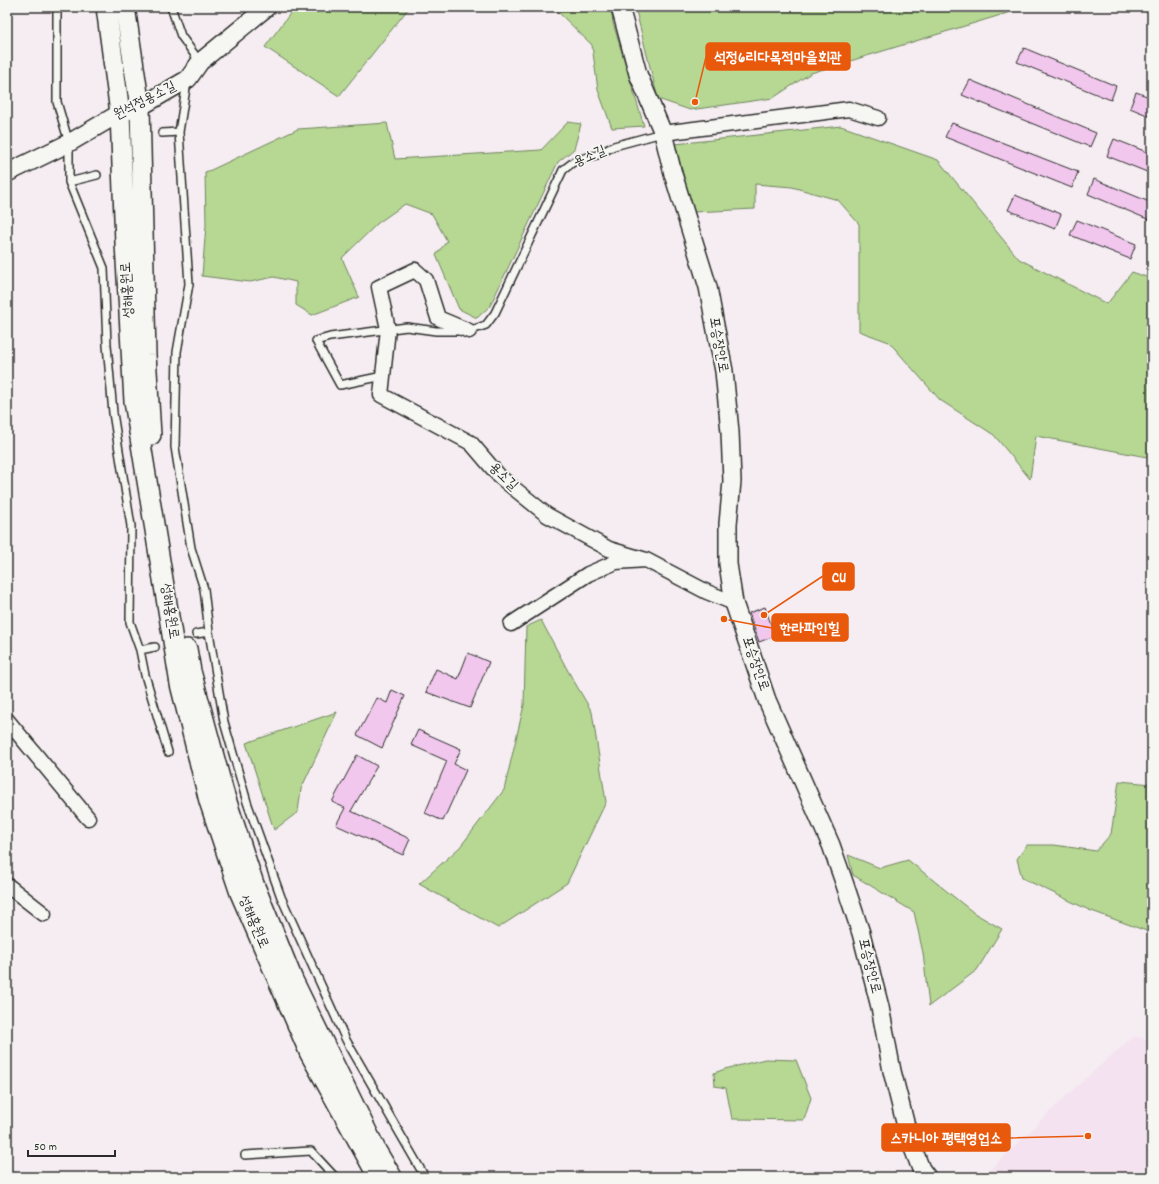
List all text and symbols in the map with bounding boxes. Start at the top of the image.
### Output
callout: 석정6리다목적마을회관 [706,43,850,70]
text: 석정6리다목적마을회관 [714,48,842,70]
street label: 원석정용소길 [110,76,180,125]
street label: 용소길 [571,141,610,173]
street label: 성해홍원로 [117,261,139,319]
street label: 포승장안로 [703,316,733,374]
street label: 용소길 [484,458,523,496]
callout: CU [823,563,854,590]
text: CU [832,568,846,590]
street label: 성해홍원로 [155,582,183,640]
callout: 한라파인힐 [772,614,848,641]
text: 한라파인힐 [779,619,841,641]
street label: 포승장안로 [736,634,774,694]
street label: 성해홍원로 [233,892,273,952]
street label: 포승장안로 [852,936,886,996]
callout: 스카니아 평택영업소 [882,1124,1010,1151]
text: 스카니아 평택영업소 [890,1129,1002,1151]
scale bar [28,1132,115,1158]
text: 50 m [34,1139,57,1156]

